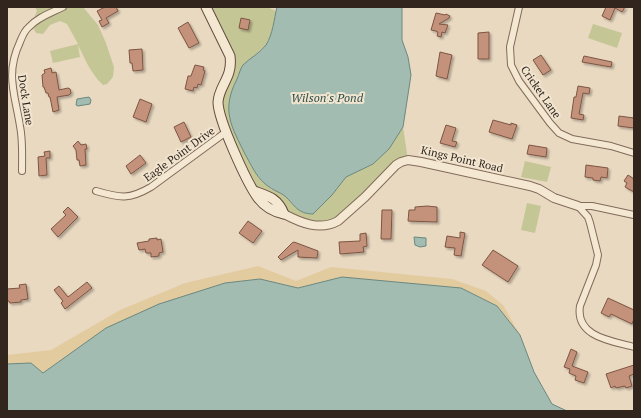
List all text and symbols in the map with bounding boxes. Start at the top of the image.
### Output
street label: Cricket Lane [518,63,565,121]
street label: Dock Lane [15,74,37,127]
water label: Wilson's Pond [291,90,364,105]
street label: Eagle Point Drive [141,123,218,184]
street label: Kings Point Road [420,143,504,175]

